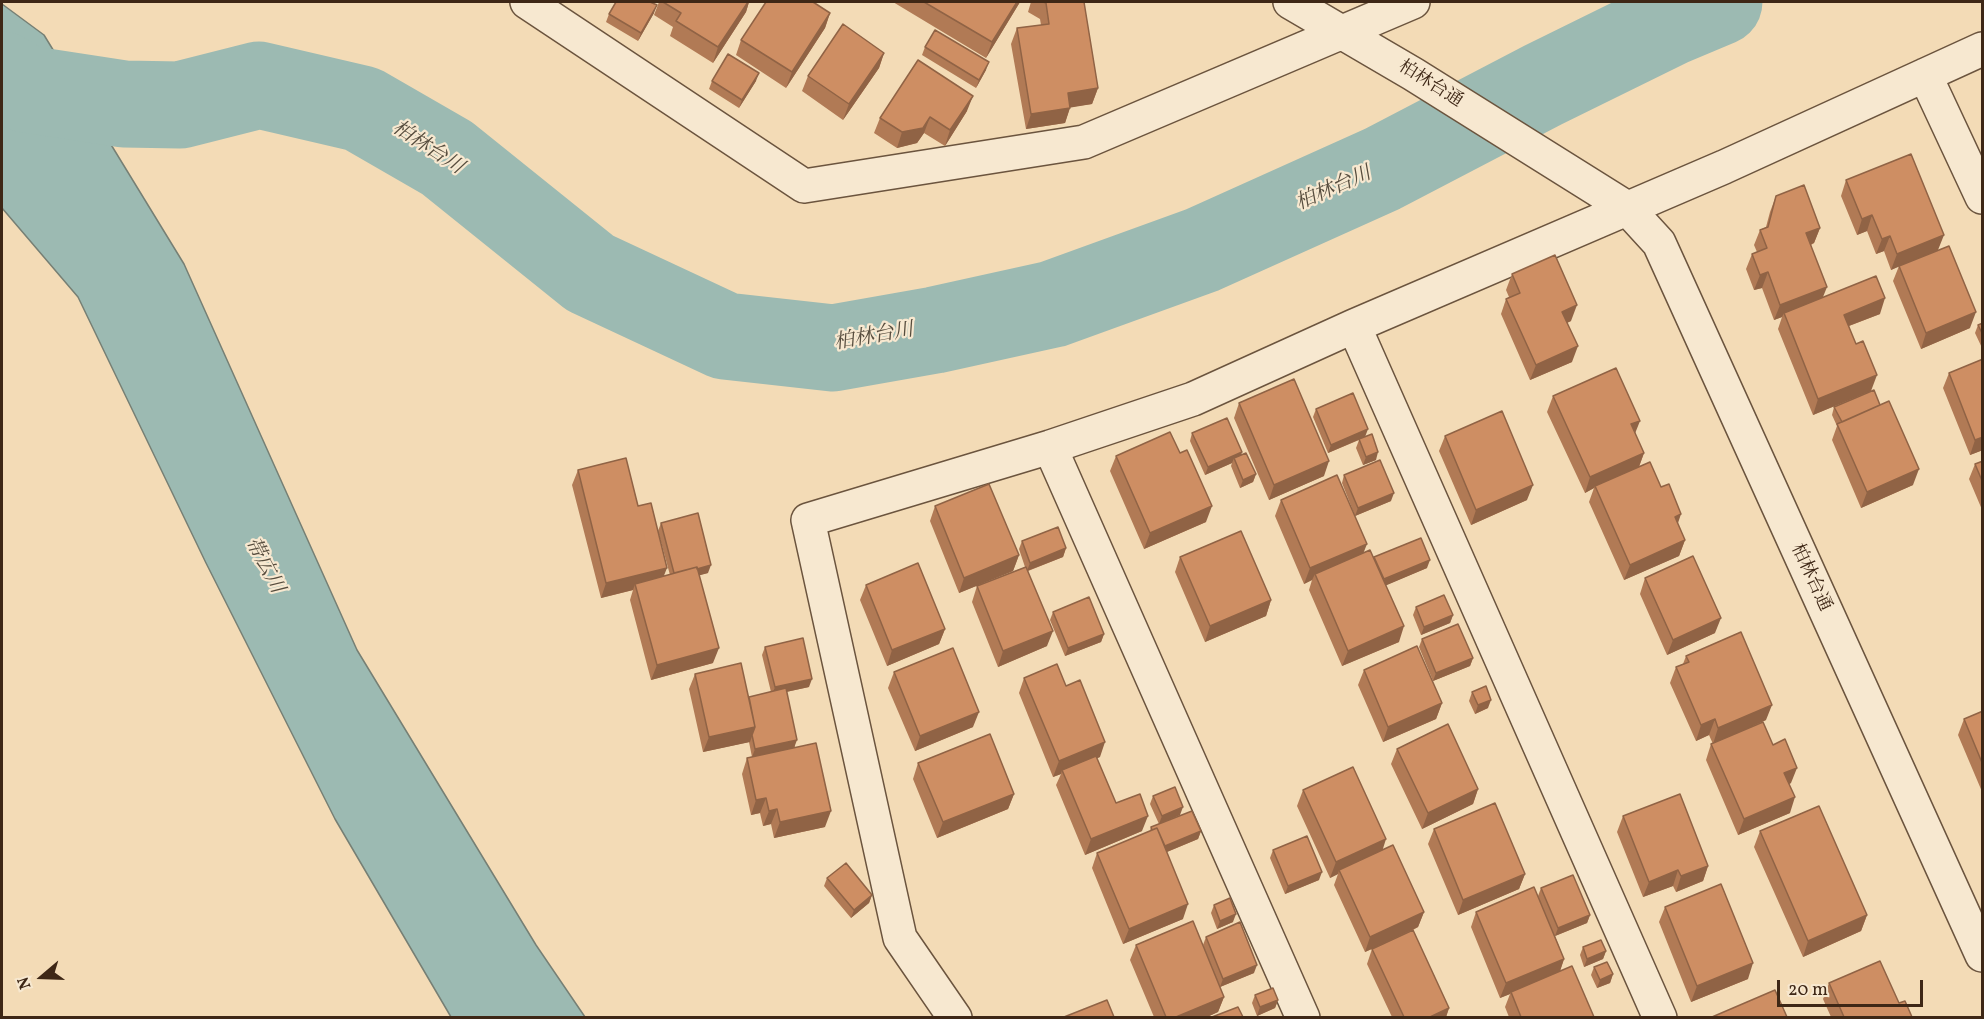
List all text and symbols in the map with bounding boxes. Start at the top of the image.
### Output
street label: 柏林台通 [1394,57,1466,113]
water label: 柏林台川 [387,117,467,181]
water label: 柏林台川 [1293,163,1375,217]
water label: 柏林台川 [833,319,915,357]
water label: 帯広川 [238,534,288,598]
street label: 柏林台通 [1785,541,1835,615]
north arrow [12,947,72,1007]
scale bar [1780,968,1926,1006]
text: N [13,974,37,992]
text: 20 m [1788,978,1828,1003]

